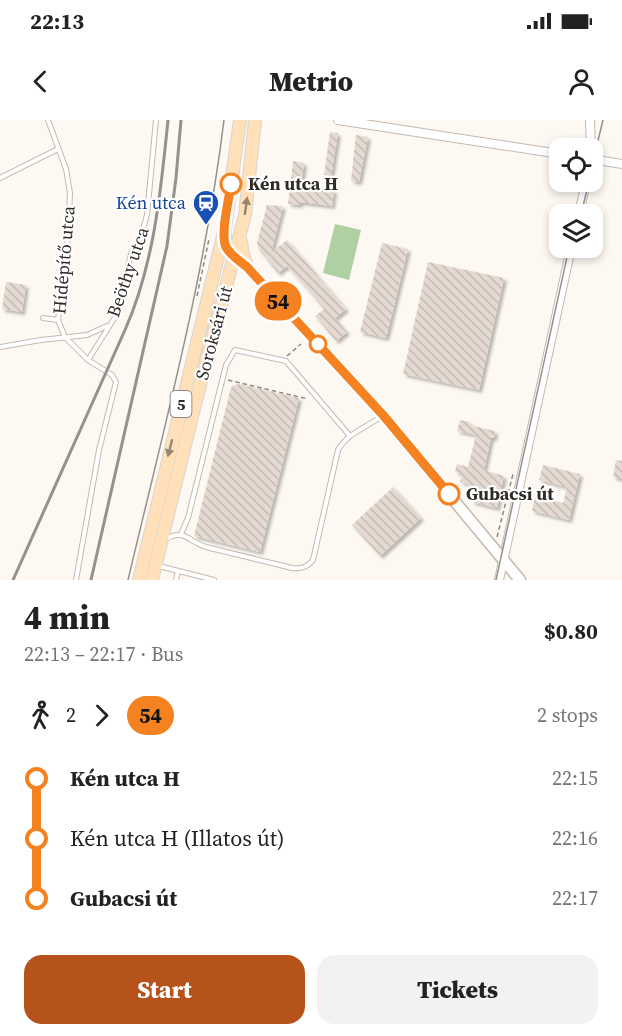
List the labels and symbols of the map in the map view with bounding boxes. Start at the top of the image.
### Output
place label: Kén utca H [248,171,338,196]
marker: Kén utca H [220,173,242,195]
station icon: Kén utca [191,188,221,226]
place label: Kén utca [116,190,187,215]
one-way arrow [242,197,251,216]
street label: Hídépítő utca [46,204,81,315]
street label: Beöthy utca [100,223,155,320]
line badge: 54 [251,282,305,321]
street label: Soroksári út [189,283,238,383]
unlabelled marker [309,335,327,353]
road number: 5 [170,391,192,417]
one-way arrow [165,439,175,457]
place label: Gubacsi út [466,481,554,506]
marker: Gubacsi út [438,483,460,505]

